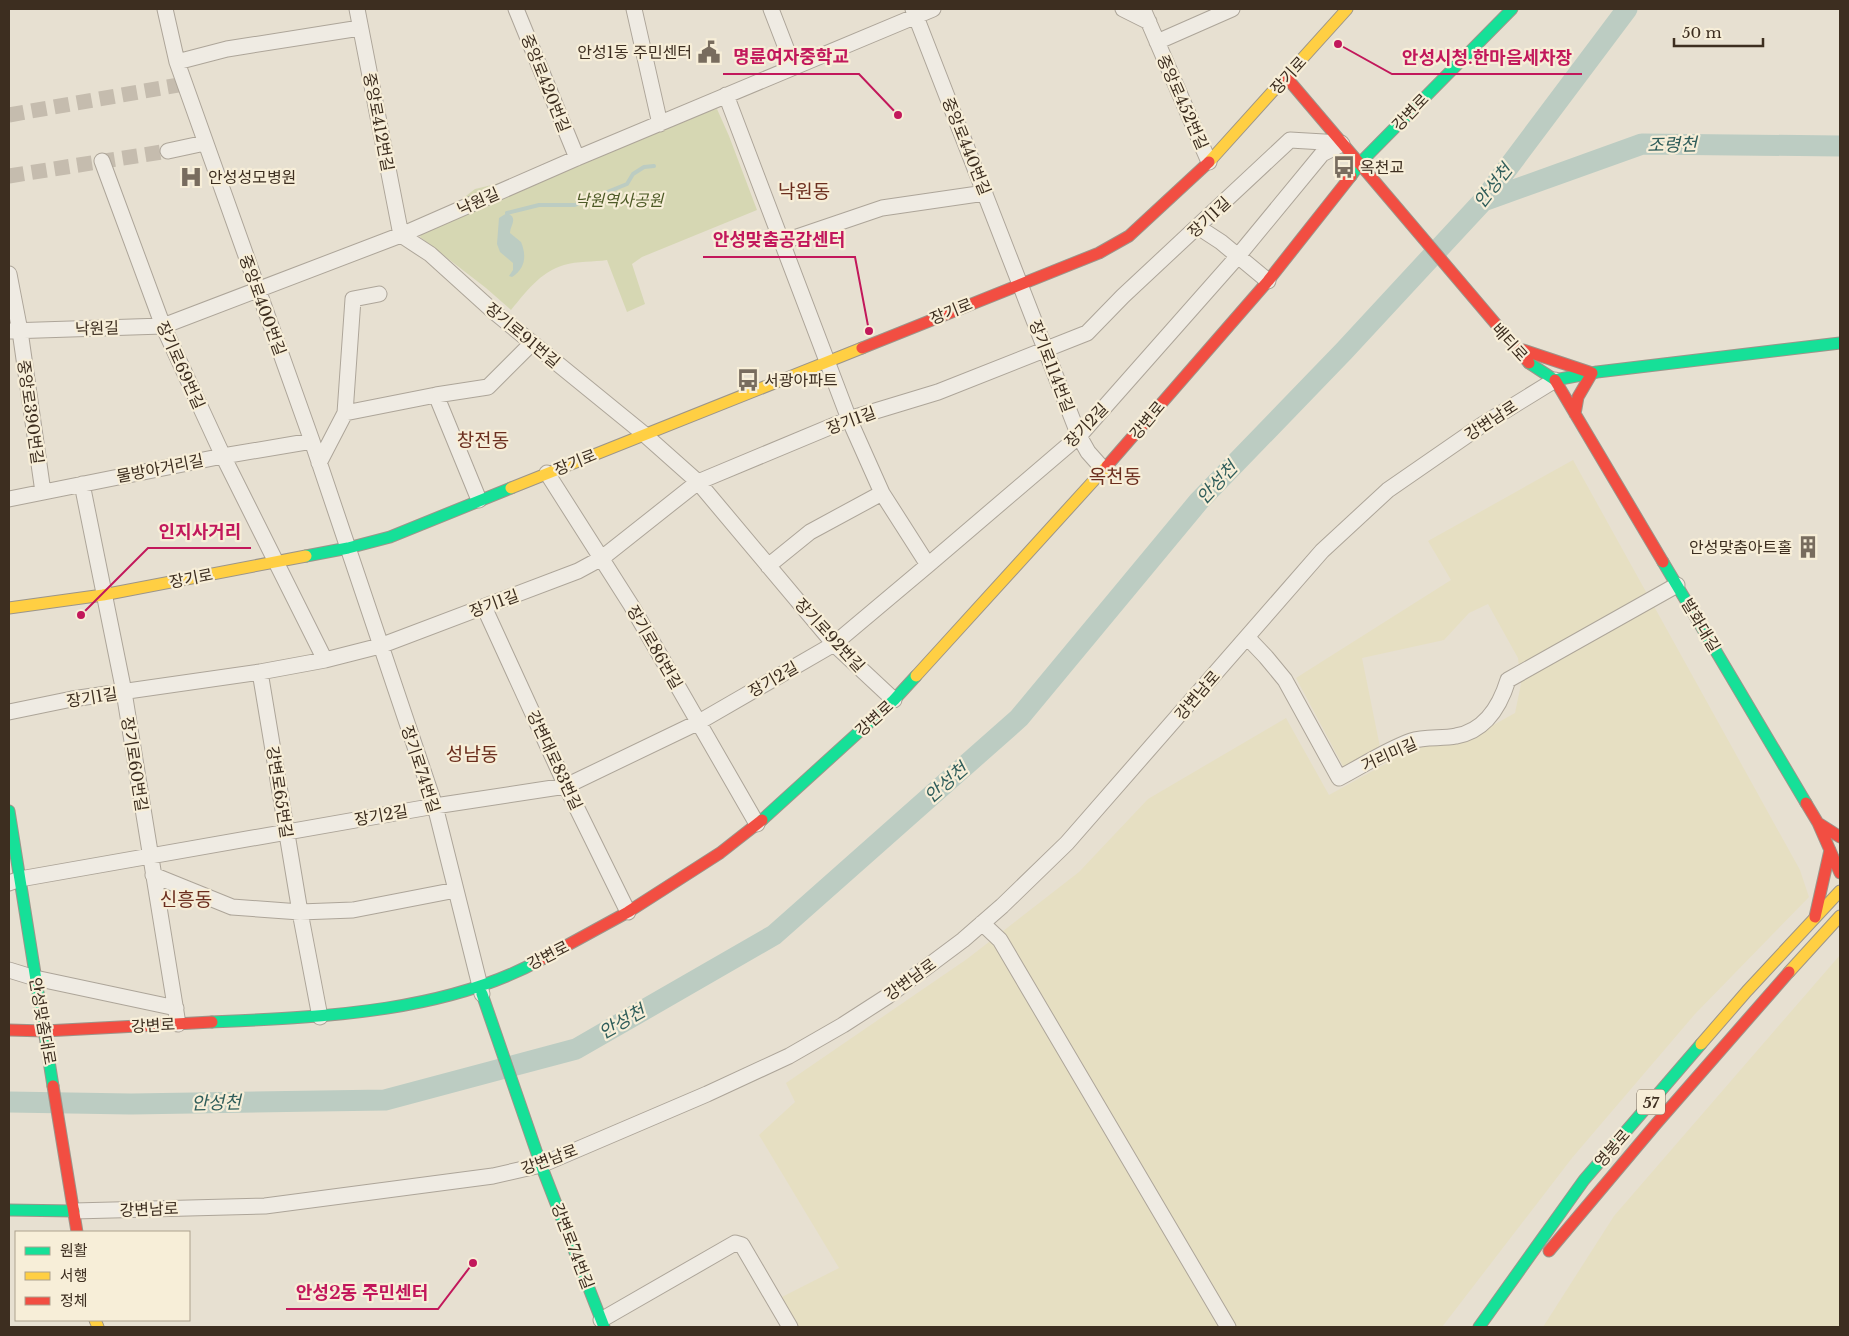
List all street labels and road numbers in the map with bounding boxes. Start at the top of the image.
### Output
street label: 중앙로420번길 [517,31,575,135]
street label: 중앙로452번길 [1153,51,1213,153]
street label: 장기로 [1266,52,1310,98]
street label: 중앙로412번길 [360,71,398,173]
street label: 강변로 [1387,89,1433,135]
street label: 중앙로440번길 [938,94,996,198]
street label: 낙원길 [454,183,502,219]
street label: 장기1길 [1183,192,1235,242]
street label: 중앙로400번길 [236,252,290,358]
street label: 장기로 [927,293,975,329]
street label: 장기로91번길 [482,298,564,372]
street label: 낙원길 [75,317,119,339]
street label: 장기로114번길 [1025,317,1079,415]
street label: 장기로69번길 [153,318,209,412]
street label: 배티로 [1488,319,1532,365]
street label: 중앙로390번길 [14,359,48,465]
street label: 강변남로 [1461,395,1521,444]
street label: 강변로 [1125,396,1169,443]
street label: 장기2길 [1060,399,1112,451]
street label: 장기1길 [823,402,879,438]
street label: 장기로 [551,444,599,480]
street label: 물방아거리길 [115,450,205,486]
street label: 장기로 [167,564,215,592]
street label: 장기1길 [466,585,522,621]
street label: 장기로92번길 [791,594,869,676]
street label: 발화대길 [1677,595,1725,655]
street label: 장기로86번길 [623,601,687,693]
street label: 장기2길 [745,657,801,701]
street label: 강변남로 [1170,666,1224,724]
street label: 장기1길 [65,683,119,711]
street label: 강변로 [851,696,897,740]
street label: 강변대로83번길 [523,707,587,813]
street label: 장기로60번길 [118,715,152,813]
street label: 장기로74번길 [397,723,445,815]
street label: 거리미길 [1358,733,1420,775]
street label: 강변로65번길 [263,745,297,839]
street label: 장기2길 [353,800,409,830]
street label: 강변로 [524,936,572,974]
street label: 강변남로 [880,953,940,1004]
street label: 안성맞춤대로 [25,976,61,1066]
street label: 강변로 [130,1014,176,1036]
road number: 57 [1637,1090,1665,1114]
street label: 영봉로 [1590,1125,1634,1171]
street label: 강변남로 [518,1139,580,1178]
street label: 강변남로 [119,1198,179,1220]
street label: 강변로74번길 [547,1200,599,1292]

